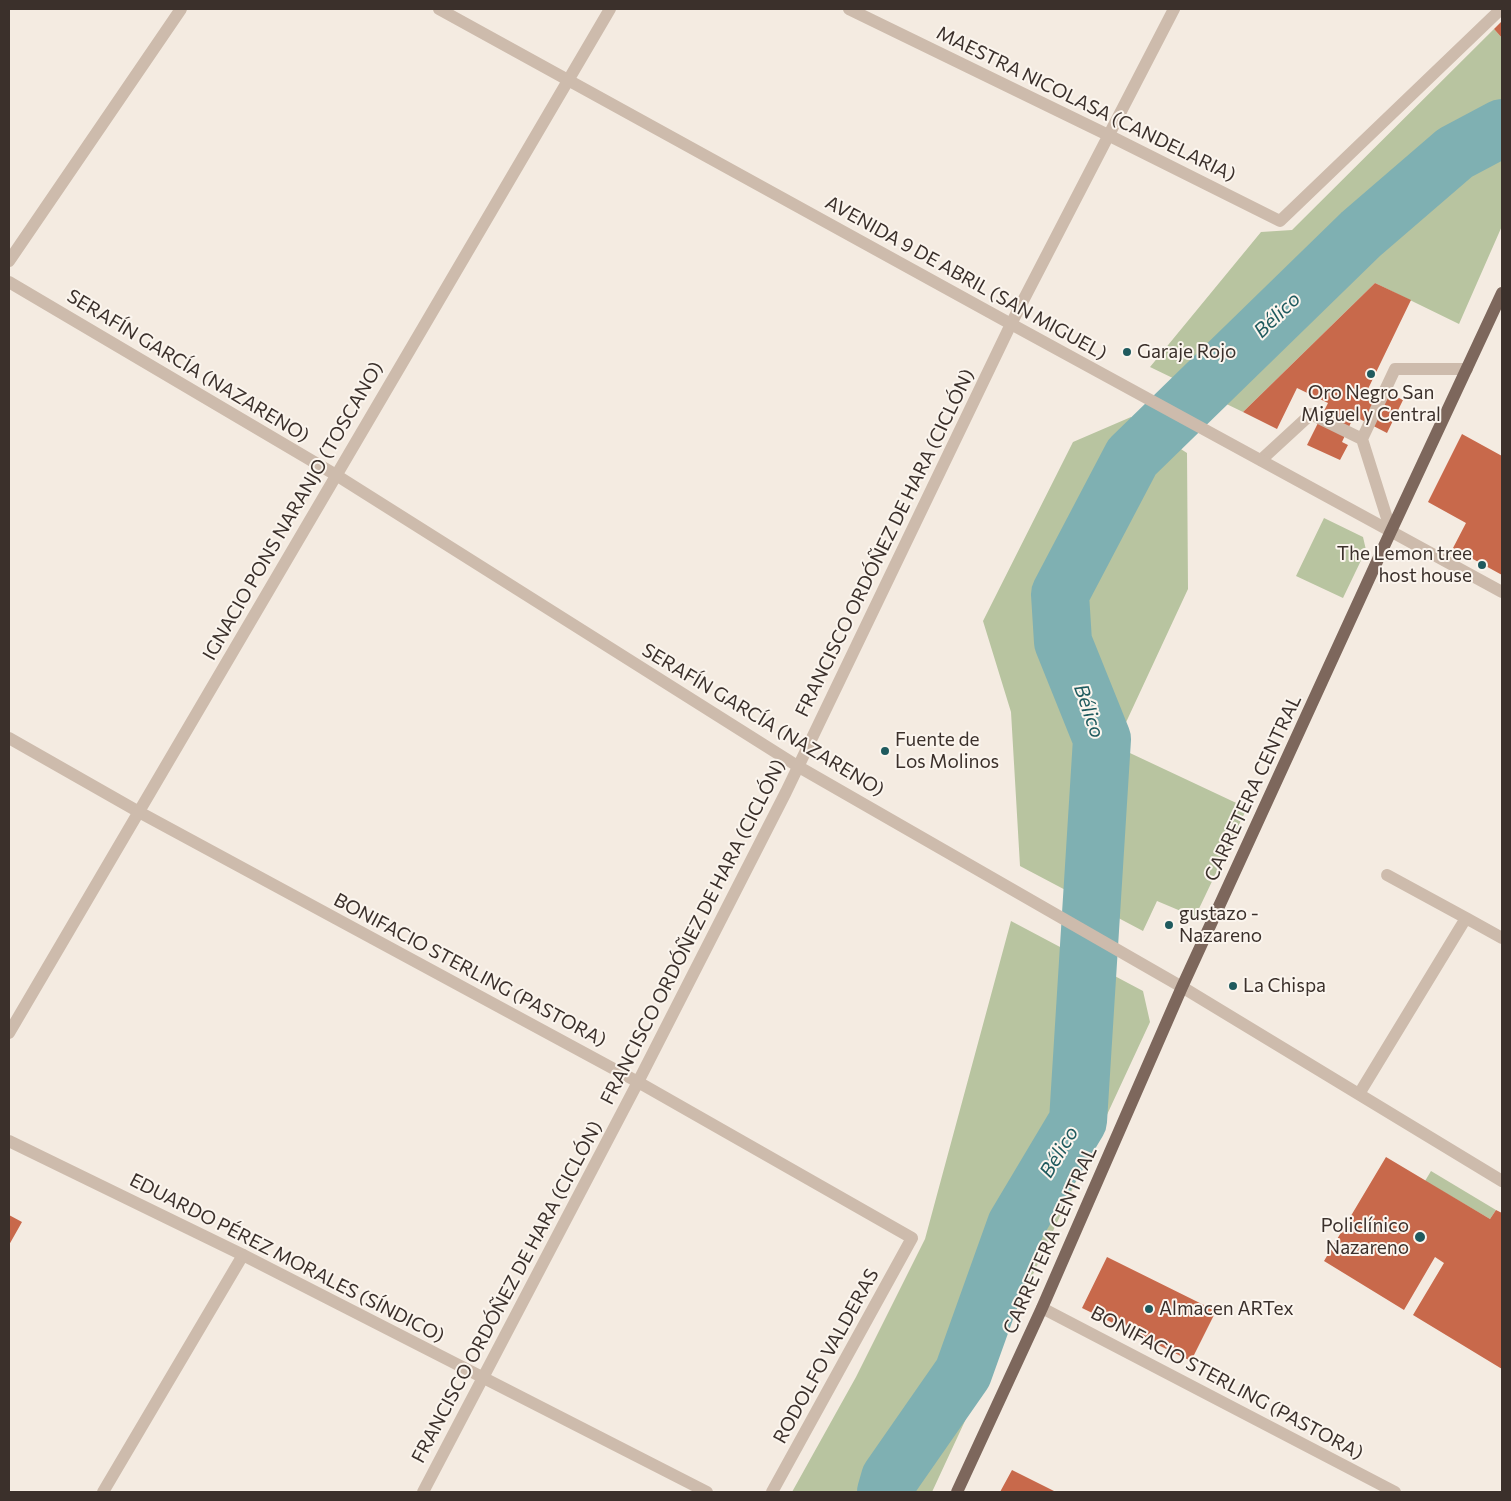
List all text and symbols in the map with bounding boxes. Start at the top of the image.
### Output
street label: MAESTRA NICOLASA (CANDELARIA) [933,21,1239,187]
street label: AVENIDA 9 DE ABRIL (SAN MIGUEL) [821,191,1111,365]
street label: SERAFÍN GARCÍA (NAZARENO) [63,285,313,447]
water label: Bélico [1249,287,1305,343]
place label: Garaje Rojo [1137,341,1236,363]
marker: Garaje Rojo [1121,346,1133,358]
street label: IGNACIO PONS NARANJO (TOSCANO) [198,358,388,664]
street label: FRANCISCO ORDÓÑEZ DE HARA (CICLÓN) [791,365,979,721]
marker: Oro Negro San Miguel y Central [1365,368,1377,380]
place label: Oro Negro San Miguel y Central [1301,382,1441,426]
place label: The Lemon tree host house [1337,543,1472,587]
marker: The Lemon tree host house [1476,559,1488,571]
street label: SERAFÍN GARCÍA (NAZARENO) [638,639,888,801]
water label: Bélico [1069,681,1109,741]
street label: CARRETERA CENTRAL [1200,691,1306,885]
place label: Fuente de Los Molinos [895,729,999,773]
marker: Fuente de Los Molinos [879,745,891,757]
street label: FRANCISCO ORDÓÑEZ DE HARA (CICLÓN) [596,756,790,1108]
street label: BONIFACIO STERLING (PASTORA) [330,888,610,1052]
place label: gustazo - Nazareno [1179,903,1262,947]
marker: gustazo - Nazareno [1163,919,1175,931]
place label: La Chispa [1243,975,1326,997]
marker: La Chispa [1227,980,1239,992]
street label: FRANCISCO ORDÓÑEZ DE HARA (CICLÓN) [407,1117,607,1467]
water label: Bélico [1034,1122,1084,1182]
street label: CARRETERA CENTRAL [998,1142,1102,1338]
street label: EDUARDO PÉREZ MORALES (SÍNDICO) [126,1168,448,1348]
place label: Policlínico Nazareno [1321,1215,1409,1259]
marker: Policlínico Nazareno [1413,1230,1427,1244]
street label: RODOLFO VALDERAS [768,1265,884,1447]
place label: Almacen ARTex [1159,1298,1294,1320]
street label: BONIFACIO STERLING (PASTORA) [1087,1301,1367,1465]
marker: Almacen ARTex [1143,1303,1155,1315]

